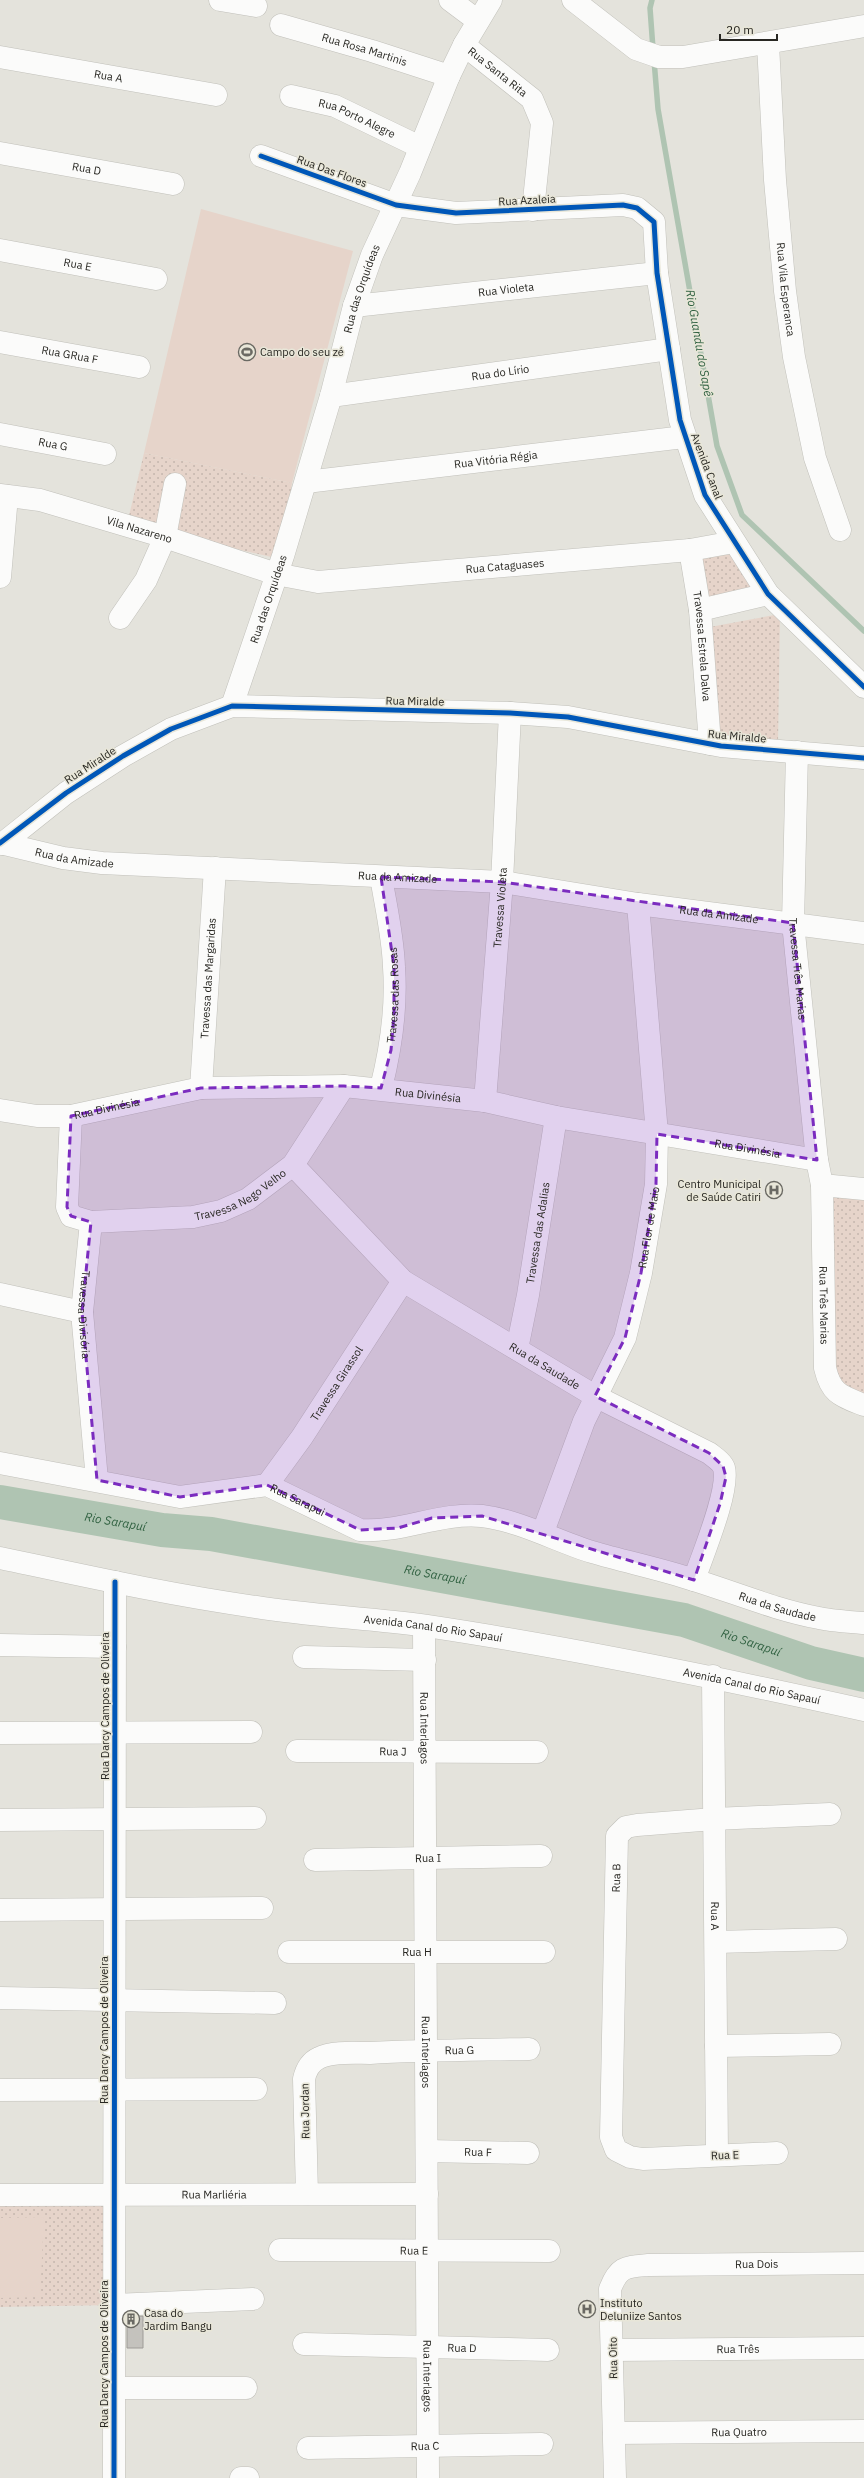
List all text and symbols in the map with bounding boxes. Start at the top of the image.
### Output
scale bar [720,16,777,42]
text: 20 m [726,22,754,37]
street label: Rua Rosa Martinis [320,30,409,69]
street label: Rua Santa Rita [465,44,530,100]
street label: Rua A [93,67,124,85]
street label: Rua Porto Alegre [317,95,398,141]
street label: Rua Das Flores [295,152,369,190]
street label: Rua D [71,159,102,178]
street label: Rua Azaleia [498,191,556,208]
street label: Rua das Orquídeas [340,242,383,335]
street label: Rua Vila Esperanca [774,242,798,337]
street label: Rua E [63,255,93,274]
street label: Rua Violeta [477,279,535,299]
water label: Rio Guandu do Sapê [683,288,716,398]
sports icon: Campo do seu zé [237,342,257,362]
street label: Rua GRua F [40,343,99,367]
place label: Campo do seu zé [260,345,344,359]
street label: Rua do Lírio [471,362,530,383]
street label: Avenida Canal [688,431,726,501]
street label: Rua G [37,434,69,454]
street label: Rua Vitória Régia [453,447,538,471]
street label: Vila Nazareno [105,513,174,546]
street label: Rua das Orquídeas [247,553,290,645]
street label: Rua Cataguases [465,556,545,576]
street label: Travessa Estrela Dalva [690,590,714,702]
street label: Rua Miralde [386,693,444,709]
street label: Rua Miralde [707,726,767,746]
street label: Rua Miralde [62,743,118,787]
street label: Rua da Amizade [34,845,114,871]
street label: Travessa Violeta [490,867,510,948]
street label: Rua da Amizade [358,868,438,886]
street label: Rua da Amizade [679,902,759,926]
street label: Travessa das Margaridas [197,917,219,1039]
street label: Travessa Três Marias [786,917,810,1021]
street label: Travessa das Rosas [383,947,402,1044]
street label: Rua Divinésia [394,1084,462,1105]
street label: Rua Divinésia [73,1094,141,1122]
street label: Rua Divinésia [713,1136,781,1161]
street label: Travessa Nego Velho [193,1166,289,1223]
place label: Centro Municipal de Saúde Catiri [678,1177,761,1204]
hospital icon: Centro Municipal de Saúde Catiri [764,1180,784,1200]
street label: Travessa das Adalias [523,1181,553,1285]
street label: Rua Flor de Maio [635,1186,662,1269]
street label: Rua Três Marias [816,1266,832,1345]
street label: Travessa Divisória [75,1270,93,1360]
street label: Rua da Saudade [507,1339,583,1392]
street label: Travessa Girassol [307,1344,366,1424]
street label: Rua Sarapui [268,1481,327,1519]
water label: Rio Sarapuí [83,1509,149,1534]
water label: Rio Sarapuí [403,1561,469,1587]
street label: Rua da Saudade [737,1589,817,1624]
street label: Avenida Canal do Rio Sapauí [363,1612,504,1645]
water label: Rio Sarapuí [719,1625,785,1660]
street label: Rua Darcy Campos de Oliveira [98,1632,112,1780]
street label: Avenida Canal do Rio Sapauí [682,1665,822,1707]
street label: Rua Interlagos [417,1692,432,1764]
street label: Rua J [379,1744,407,1758]
street label: Rua I [415,1851,441,1865]
street label: Rua B [609,1863,623,1893]
street label: Rua A [708,1902,722,1930]
street label: Rua H [402,1945,432,1959]
street label: Rua Darcy Campos de Oliveira [97,1956,111,2104]
street label: Rua Interlagos [419,2016,433,2088]
street label: Rua G [445,2043,474,2057]
street label: Rua Jordan [298,2083,312,2139]
street label: Rua F [464,2145,492,2159]
street label: Rua E [711,2148,739,2162]
street label: Rua Marliéria [181,2187,247,2202]
street label: Rua E [400,2243,428,2258]
street label: Rua Dois [735,2257,778,2271]
street label: Rua Darcy Campos de Oliveira [97,2280,111,2428]
place label: Instituto Deluniize Santos [600,2296,682,2323]
hospital icon: Instituto Deluniize Santos [577,2299,597,2319]
place label: Casa do Jardim Bangu [144,2306,212,2333]
building icon: Casa do Jardim Bangu [121,2309,141,2329]
street label: Rua Oito [606,2337,620,2379]
street label: Rua Interlagos [420,2340,435,2412]
street label: Rua D [447,2341,477,2355]
street label: Rua Três [716,2342,760,2356]
street label: Rua Quatro [711,2425,767,2439]
street label: Rua C [411,2439,440,2453]

